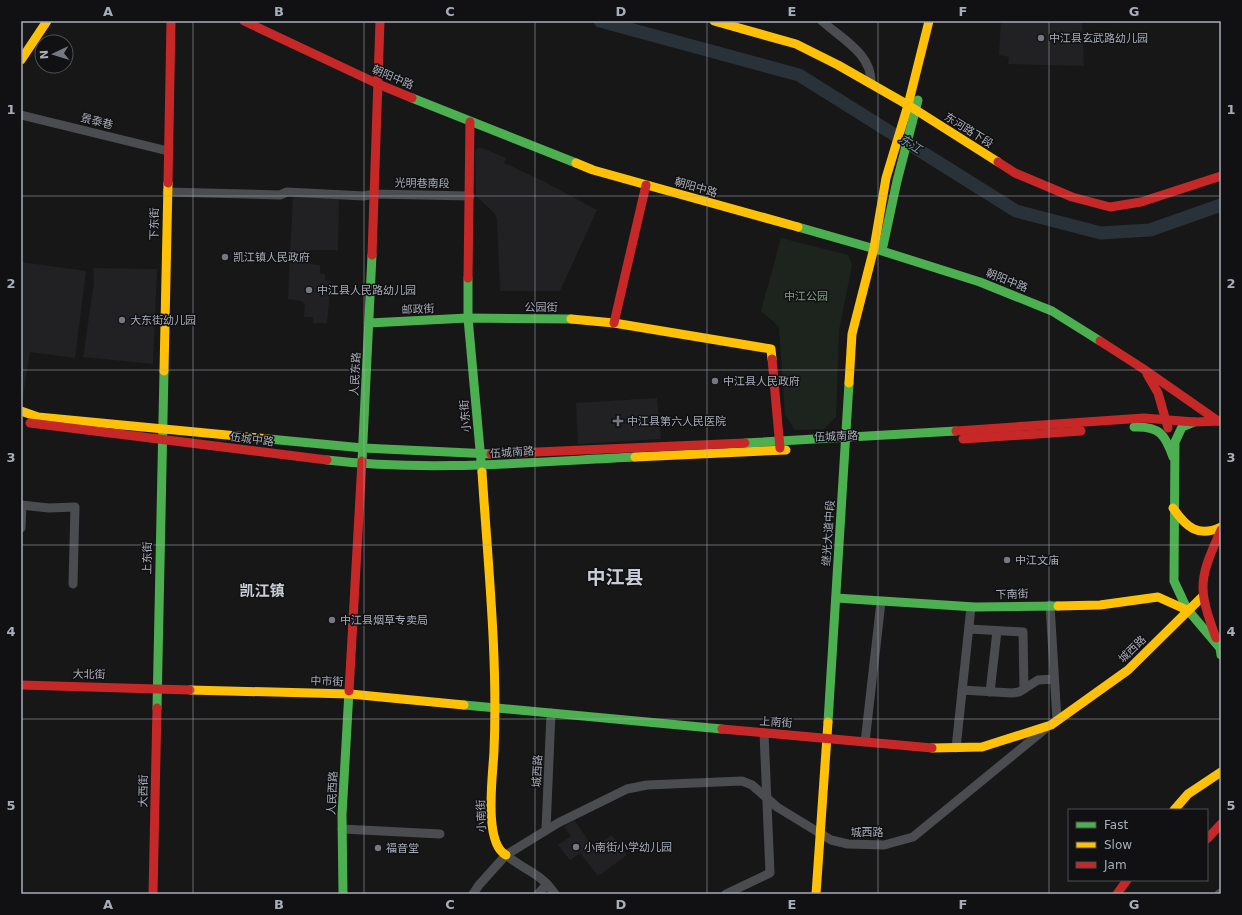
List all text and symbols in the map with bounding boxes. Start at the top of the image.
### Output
text: A [103,4,113,19]
text: B [274,4,284,19]
text: C [445,4,455,19]
text: D [616,4,627,19]
text: E [788,4,796,19]
text: F [959,4,967,19]
text: G [1129,4,1139,19]
place label: 中江县玄武路幼儿园 [1049,32,1148,45]
marker: 中江县玄武路幼儿园 [1036,33,1046,43]
north arrow [34,34,74,74]
text: N [38,50,51,60]
street label: 朝阳中路 [370,63,416,92]
text: 1 [6,102,16,117]
text: 1 [1226,102,1236,117]
street label: 东河路下段 [942,110,996,151]
street label: 景泰巷 [79,111,114,132]
water label: 东江 [896,132,926,157]
street label: 朝阳中路 [673,175,719,200]
street label: 光明巷南段 [394,177,450,190]
street label: 下东街 [148,207,161,241]
place label: 凯江镇人民政府 [233,251,310,264]
marker: 凯江镇人民政府 [220,252,230,262]
street label: 朝阳中路 [984,266,1030,295]
text: 2 [6,276,16,291]
text: 2 [1226,276,1236,291]
place label: 中江县人民路幼儿园 [317,284,416,297]
marker: 中江县人民路幼儿园 [304,285,314,295]
park label: 中江公园 [784,290,828,303]
street label: 公园街 [525,301,558,314]
street label: 邮政街 [401,302,435,317]
place label: 大东街幼儿园 [130,314,196,327]
marker: 大东街幼儿园 [117,315,127,325]
street label: 人民东路 [348,352,363,396]
place label: 中江县人民政府 [723,375,800,388]
marker: 中江县人民政府 [710,376,720,386]
street label: 小东街 [458,399,473,433]
marker: 中江县第六人民医院 [612,415,624,427]
place label: 中江县第六人民医院 [627,415,726,428]
street label: 伍城南路 [814,429,858,444]
street label: 伍城中路 [229,430,275,449]
street label: 伍城南路 [490,444,534,461]
text: 3 [6,450,16,465]
text: 3 [1226,450,1236,465]
street label: 继光大道中段 [820,500,837,566]
street label: 上东街 [141,541,154,575]
place label: 中江文庙 [1015,554,1059,567]
marker: 中江文庙 [1002,555,1012,565]
district label: 中江县 [586,566,644,588]
district label: 凯江镇 [239,582,285,600]
street label: 下南街 [995,587,1029,602]
place label: 中江县烟草专卖局 [340,614,428,627]
marker: 中江县烟草专卖局 [327,615,337,625]
text: 4 [6,624,16,639]
text: 4 [1226,624,1236,639]
street label: 城西路 [1116,633,1149,665]
street label: 大北街 [72,668,106,681]
street label: 中市街 [310,674,344,689]
street label: 上南街 [759,715,793,730]
street label: 城西路 [530,754,545,788]
street label: 人民西路 [325,771,340,815]
street label: 大西街 [137,774,150,808]
text: 5 [6,798,16,813]
text: 5 [1226,798,1236,813]
street label: 小南街 [474,799,489,833]
legend [1068,809,1208,881]
text: Fast [1104,818,1128,832]
street label: 城西路 [851,826,884,839]
text: Slow [1104,838,1132,852]
place label: 小南街小学幼儿园 [584,841,672,854]
place label: 福音堂 [386,842,419,855]
marker: 小南街小学幼儿园 [571,842,581,852]
marker: 福音堂 [373,843,383,853]
text: Jam [1103,858,1127,872]
text: A [103,897,113,912]
text: B [274,897,284,912]
text: C [445,897,455,912]
text: D [616,897,627,912]
text: E [788,897,796,912]
text: F [959,897,967,912]
text: G [1129,897,1139,912]

